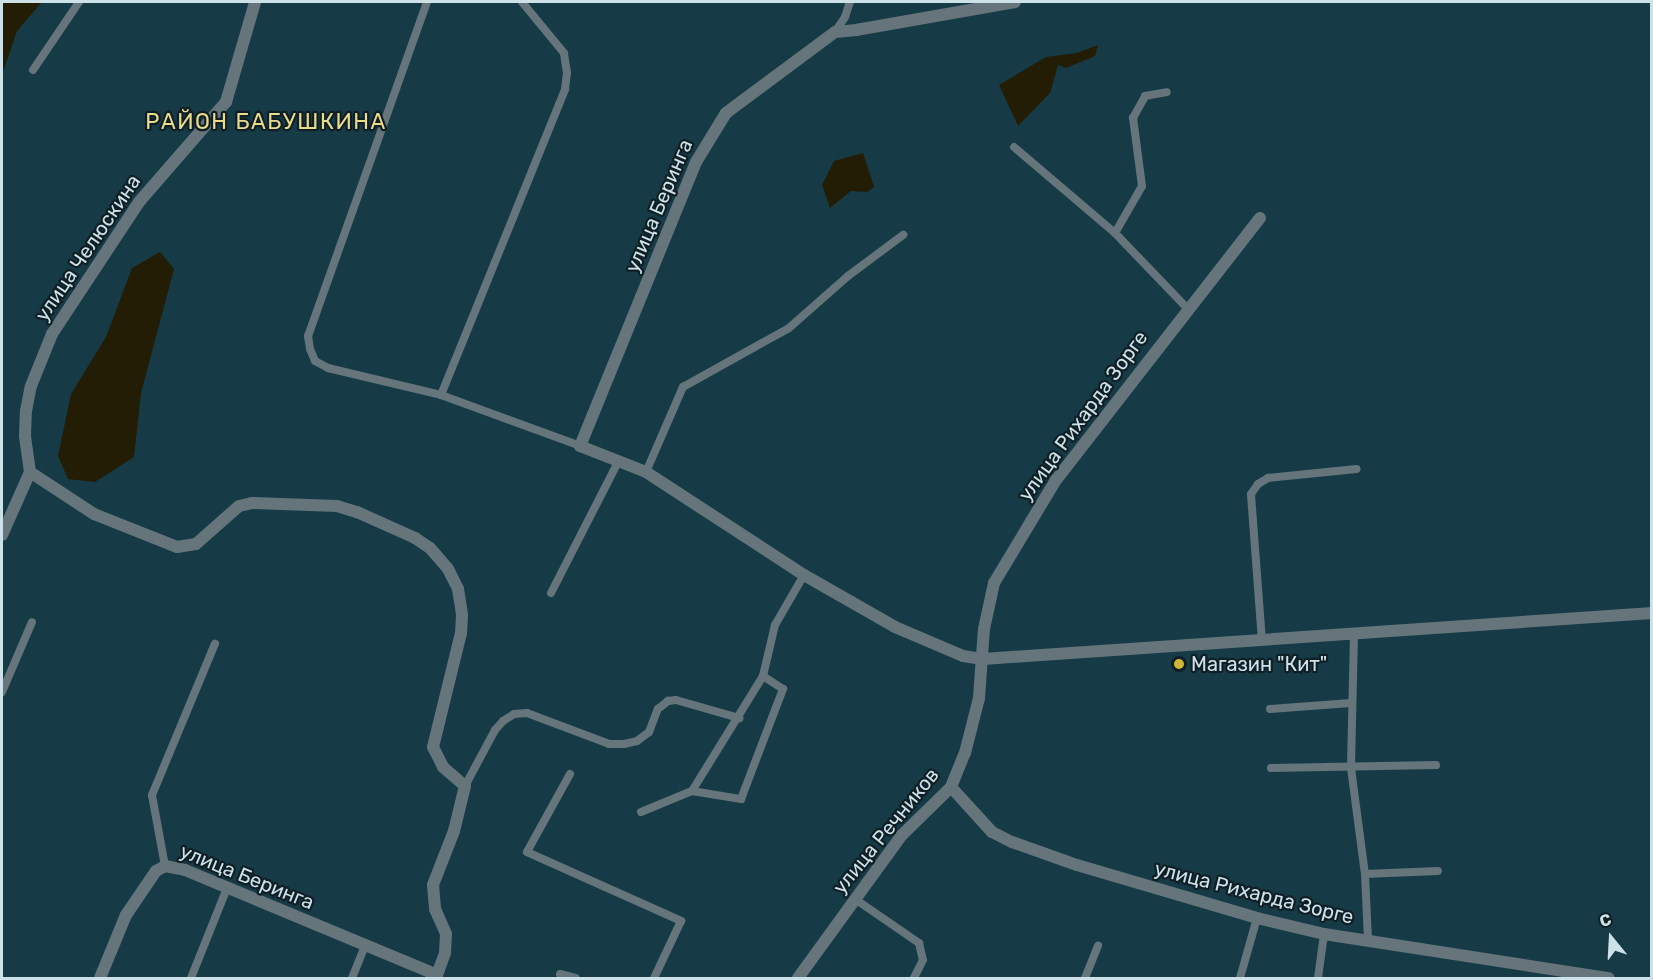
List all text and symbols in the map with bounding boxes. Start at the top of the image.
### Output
district label: РАЙОН БАБУШКИНА [145,109,387,135]
street label: улица Беринга [620,136,698,276]
street label: улица Челюскина [30,170,146,326]
street label: улица Рихарда Зорге [1013,326,1153,506]
place label: Магазин "Кит" [1191,652,1327,676]
marker: Магазин "Кит" [1172,657,1186,671]
street label: улица Речников [828,763,944,899]
street label: улица Беринга [177,839,317,915]
street label: улица Рихарда Зорге [1152,857,1356,929]
north arrow [1581,908,1641,968]
text: С [1597,910,1614,931]

